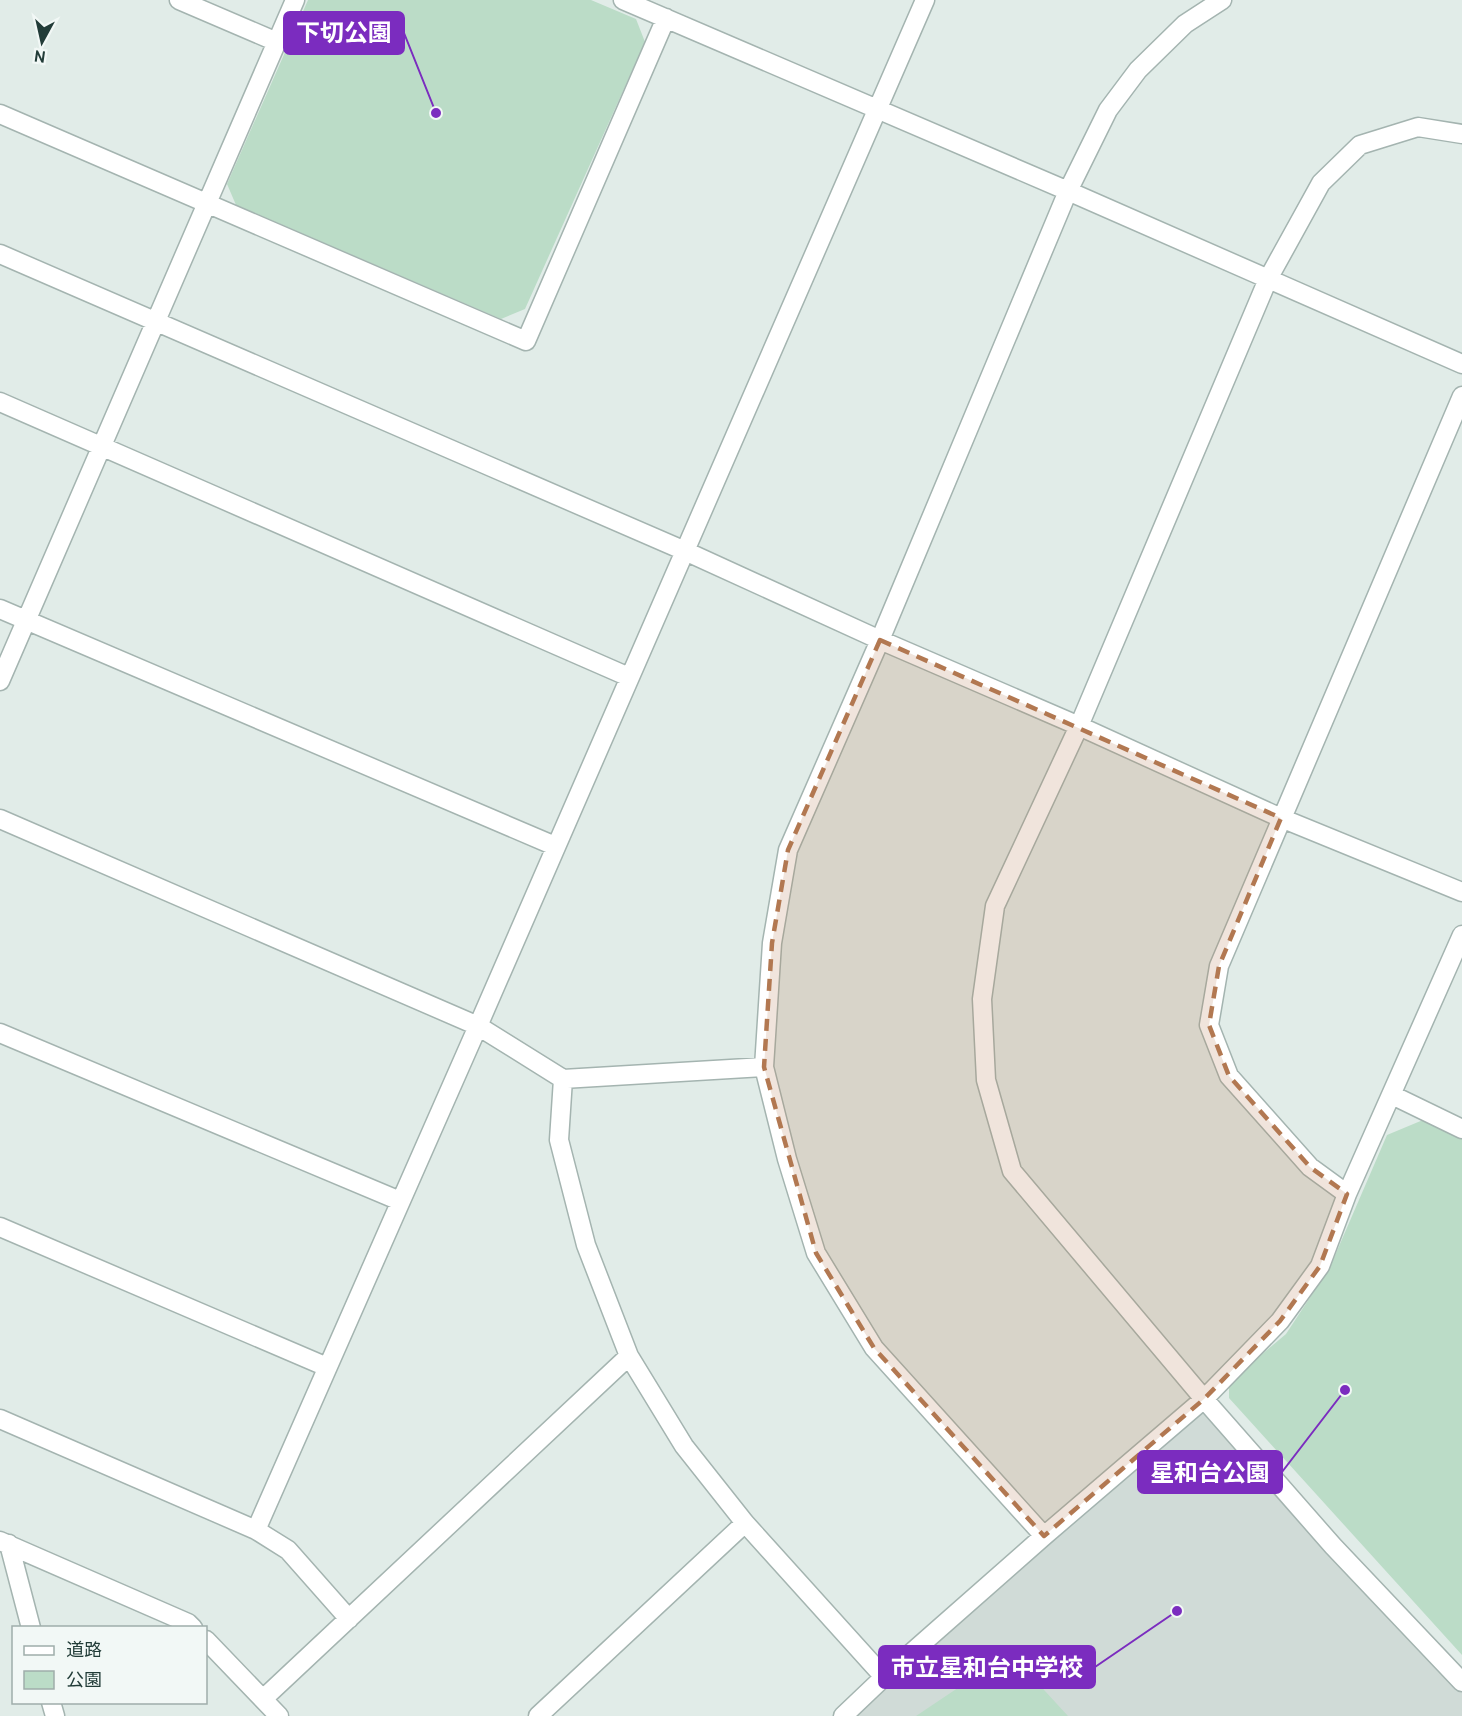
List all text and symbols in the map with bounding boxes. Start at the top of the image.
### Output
north arrow [12,12,72,72]
callout: 下切公園 [284,12,404,54]
text: 下切公園 [296,18,392,47]
text: N [33,46,47,67]
callout: 星和台公園 [1138,1451,1282,1493]
text: 星和台公園 [1150,1458,1270,1487]
legend [12,1626,207,1704]
text: 道路 [66,1639,102,1661]
callout: 市立星和台中学校 [879,1646,1095,1688]
text: 市立星和台中学校 [891,1653,1083,1682]
text: 公園 [66,1669,102,1691]

